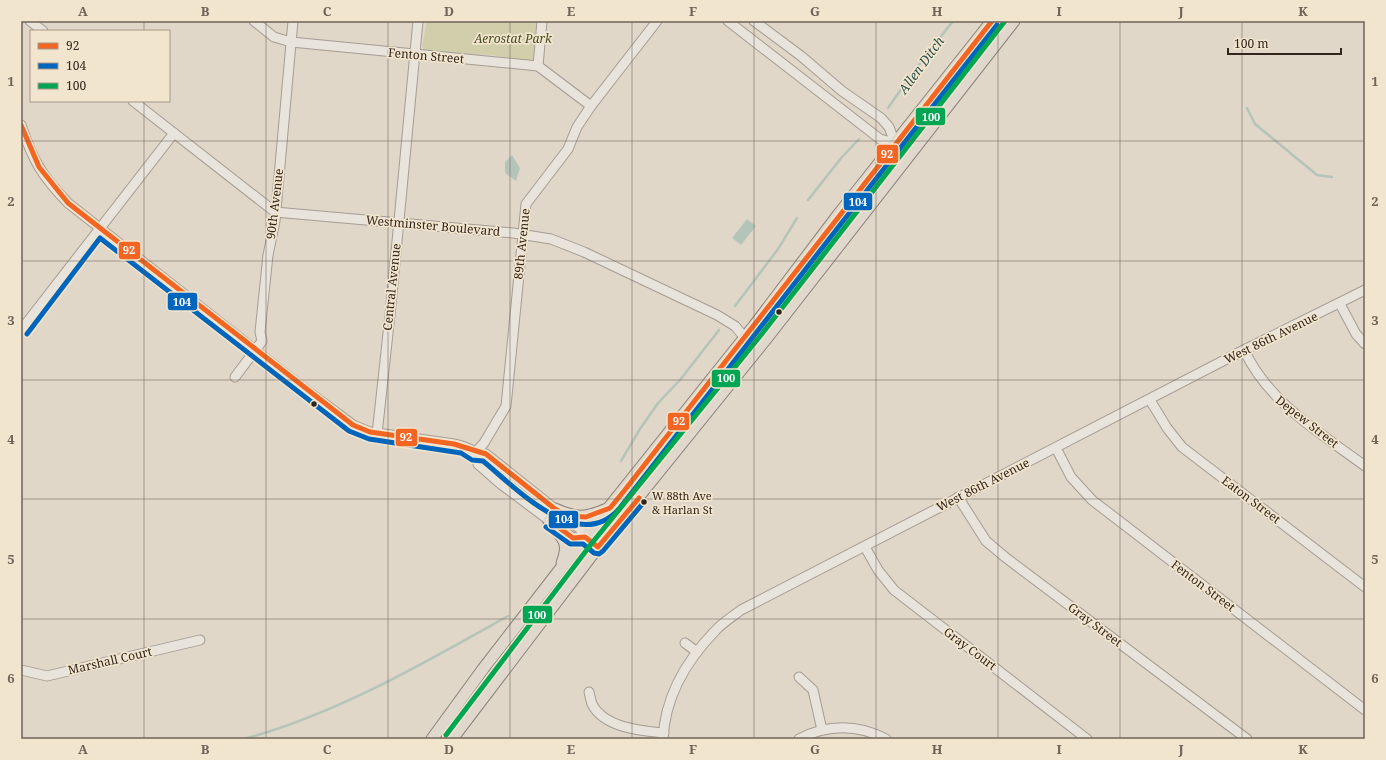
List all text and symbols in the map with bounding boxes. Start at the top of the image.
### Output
text: A [78,2,88,20]
text: B [201,2,210,20]
text: C [323,2,332,20]
text: D [444,2,454,20]
text: E [567,2,576,20]
text: F [689,2,697,20]
text: G [810,2,820,20]
text: H [932,2,943,20]
text: I [1056,2,1062,20]
text: J [1177,2,1184,20]
text: K [1298,2,1308,20]
legend [30,30,170,102]
park label: Aerostat Park [473,30,553,47]
scale bar [1228,30,1341,56]
water label: Allen Ditch [893,32,948,98]
text: 100 m [1234,35,1269,52]
text: 92 [66,37,79,54]
street label: Fenton Street [387,44,465,67]
text: 104 [66,57,86,74]
text: 1 [7,72,15,90]
text: 1 [1371,72,1379,90]
text: 100 [66,77,86,94]
line badge: 100 [915,107,946,126]
text: 100 [922,109,940,124]
line badge: 92 [876,144,899,164]
text: 92 [881,146,893,161]
street label: 90th Avenue [262,168,287,240]
text: 2 [7,192,15,210]
line badge: 104 [843,192,873,211]
text: 2 [1371,192,1379,210]
text: 104 [849,194,867,209]
street label: 89th Avenue [509,208,534,280]
street label: Westminster Boulevard [365,211,502,240]
line badge: 92 [118,241,141,260]
text: 92 [123,242,135,257]
street label: Central Avenue [378,242,405,331]
line badge: 104 [167,292,198,311]
text: 104 [173,294,191,309]
unlabelled marker [774,307,784,317]
street label: West 86th Avenue [1221,307,1320,368]
text: 3 [7,311,15,329]
text: 3 [1371,311,1379,329]
line badge: 100 [711,369,741,388]
text: 100 [717,370,735,385]
street label: Depew Street [1272,392,1342,452]
unlabelled marker [309,399,319,409]
line badge: 92 [667,412,690,431]
text: 92 [673,413,685,428]
line badge: 92 [395,428,418,447]
text: 92 [400,429,412,444]
text: 4 [7,430,15,448]
text: 4 [1371,430,1379,448]
street label: West 86th Avenue [933,454,1032,515]
street label: Eaton Street [1218,472,1284,527]
place label: W 88th Ave & Harlan St [652,488,713,517]
marker: W 88th Ave & Harlan St [639,497,649,507]
line badge: 104 [548,510,579,529]
text: 104 [555,511,573,526]
text: 5 [7,550,15,568]
text: 5 [1371,550,1379,568]
street label: Fenton Street [1168,556,1239,615]
street label: Gray Street [1065,599,1126,651]
line badge: 100 [522,605,553,624]
text: 100 [528,607,546,622]
street label: Gray Court [940,623,1000,674]
street label: Marshall Court [66,643,154,678]
text: 6 [7,669,15,687]
text: 6 [1371,669,1379,687]
text: A [78,740,88,758]
text: B [201,740,210,758]
text: C [323,740,332,758]
text: D [444,740,454,758]
text: E [567,740,576,758]
text: F [689,740,697,758]
text: G [810,740,820,758]
text: H [932,740,943,758]
text: I [1056,740,1062,758]
text: J [1177,740,1184,758]
text: K [1298,740,1308,758]

